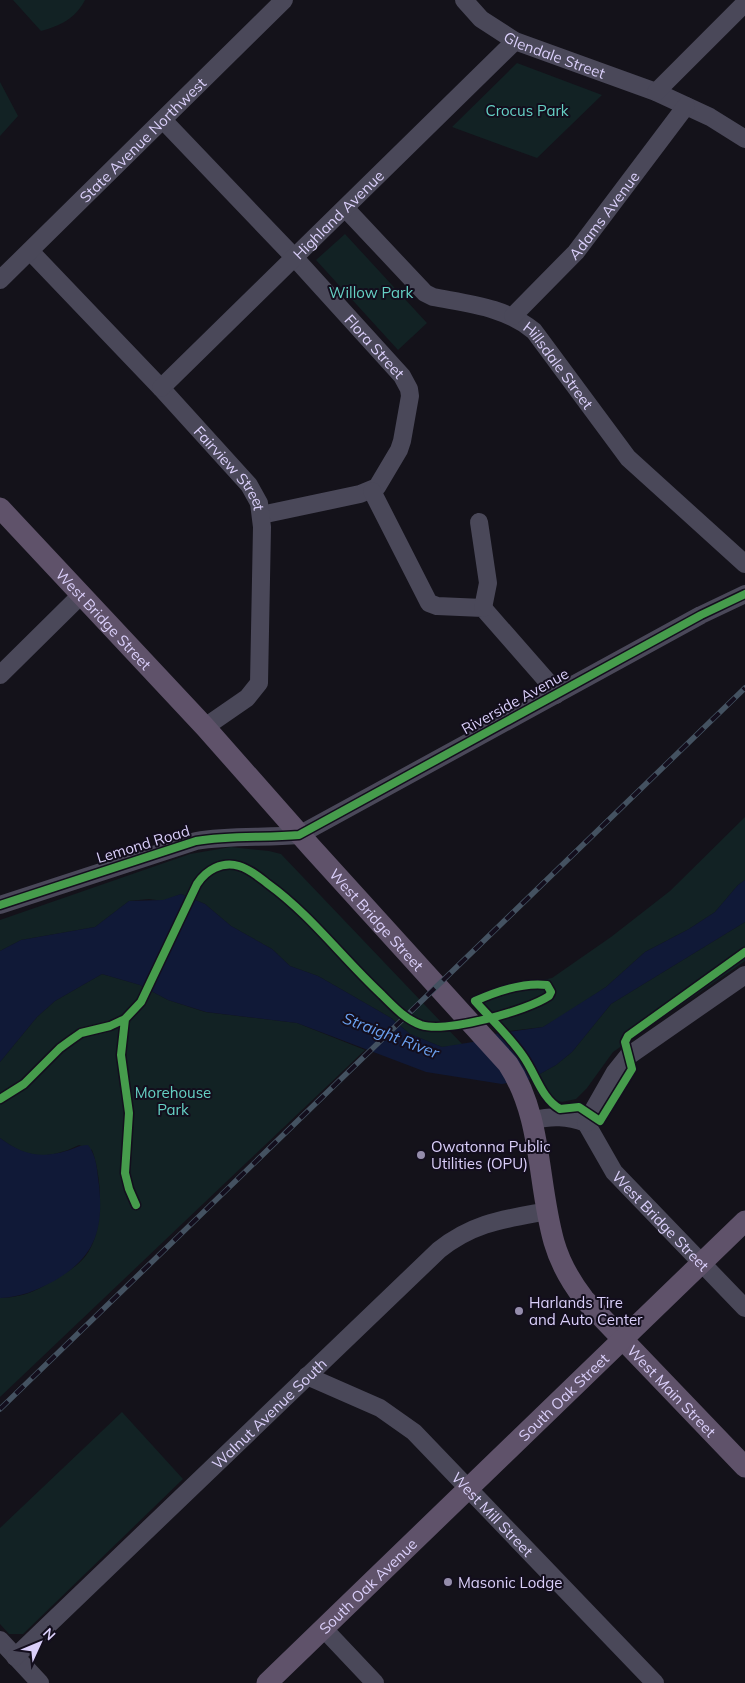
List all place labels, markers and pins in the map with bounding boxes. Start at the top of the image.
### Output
place label: Owatonna Public Utilities (OPU) [431,1137,551,1173]
marker: Owatonna Public Utilities (OPU) [415,1149,427,1161]
place label: Harlands Tire and Auto Center [529,1293,643,1329]
marker: Harlands Tire and Auto Center [513,1305,525,1317]
place label: Masonic Lodge [458,1573,562,1592]
marker: Masonic Lodge [442,1576,454,1588]

